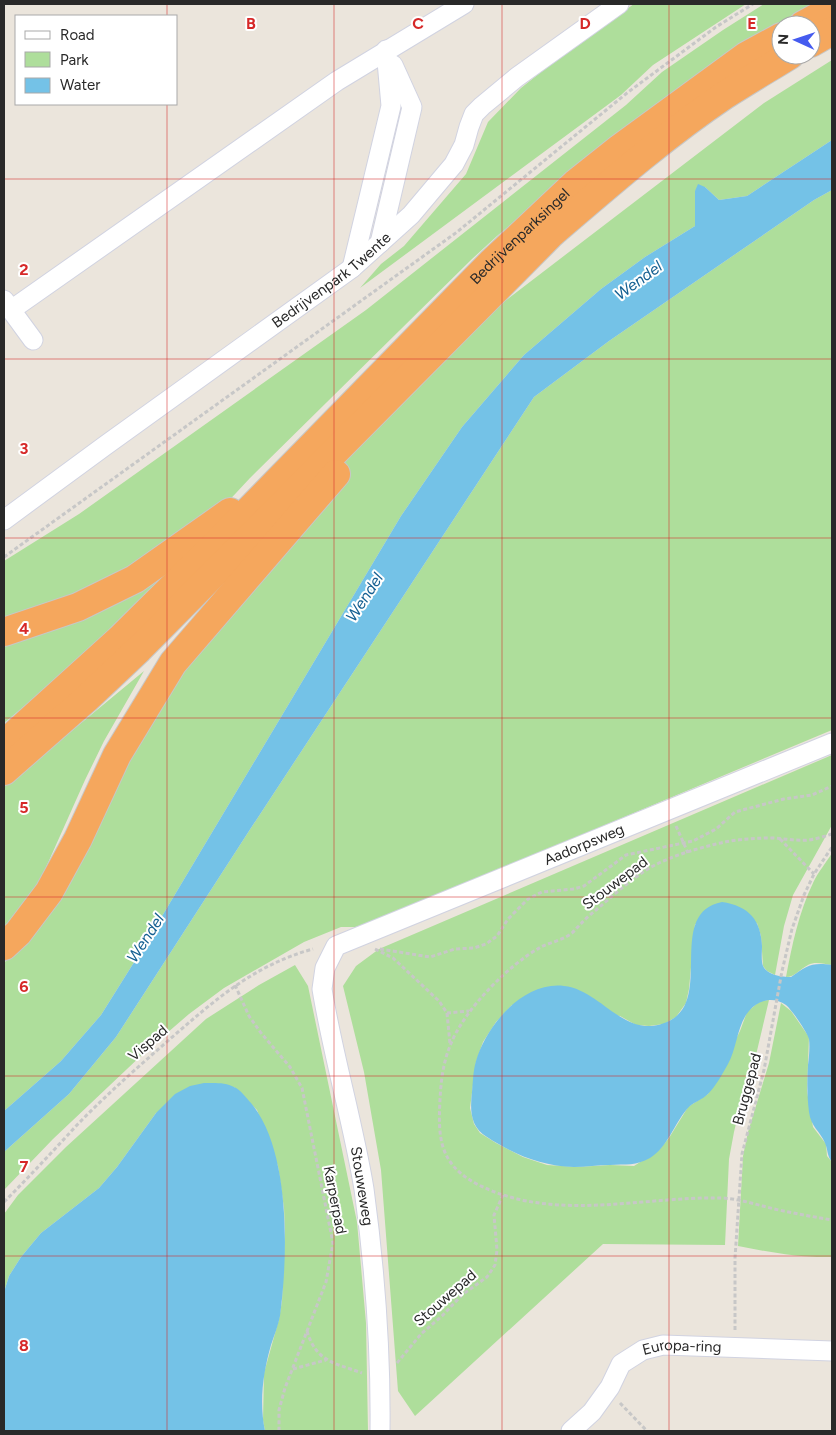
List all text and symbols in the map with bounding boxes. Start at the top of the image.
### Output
text: B [246,14,256,33]
text: C [412,14,424,33]
text: D [579,14,591,33]
text: E [747,14,757,33]
legend [15,15,178,105]
north arrow [771,15,821,65]
text: Road [60,26,95,44]
text: N [775,33,792,45]
text: Park [60,51,89,69]
text: Water [60,76,100,94]
street label: Bedrijvenparksingel [466,185,574,288]
street label: Bedrijvenpark Twente [268,228,395,332]
water label: Wendel [611,257,666,304]
text: 2 [19,260,29,279]
text: 3 [20,439,29,458]
water label: Wendel [342,569,387,625]
text: 4 [19,619,29,638]
text: 5 [19,798,29,817]
street label: Aadorpsweg [541,820,627,869]
street label: Stouwepad [579,853,651,913]
water label: Wendel [123,910,168,966]
text: 6 [19,977,29,996]
street label: Vispad [125,1021,171,1065]
street label: Bruggepad [729,1051,765,1127]
street label: Stouweweg [347,1145,377,1227]
text: 7 [20,1157,29,1176]
street label: Karperpad [320,1164,350,1236]
street label: Stouwepad [410,1266,480,1330]
text: 8 [19,1336,29,1355]
street label: Europa-ring [640,1336,722,1359]

